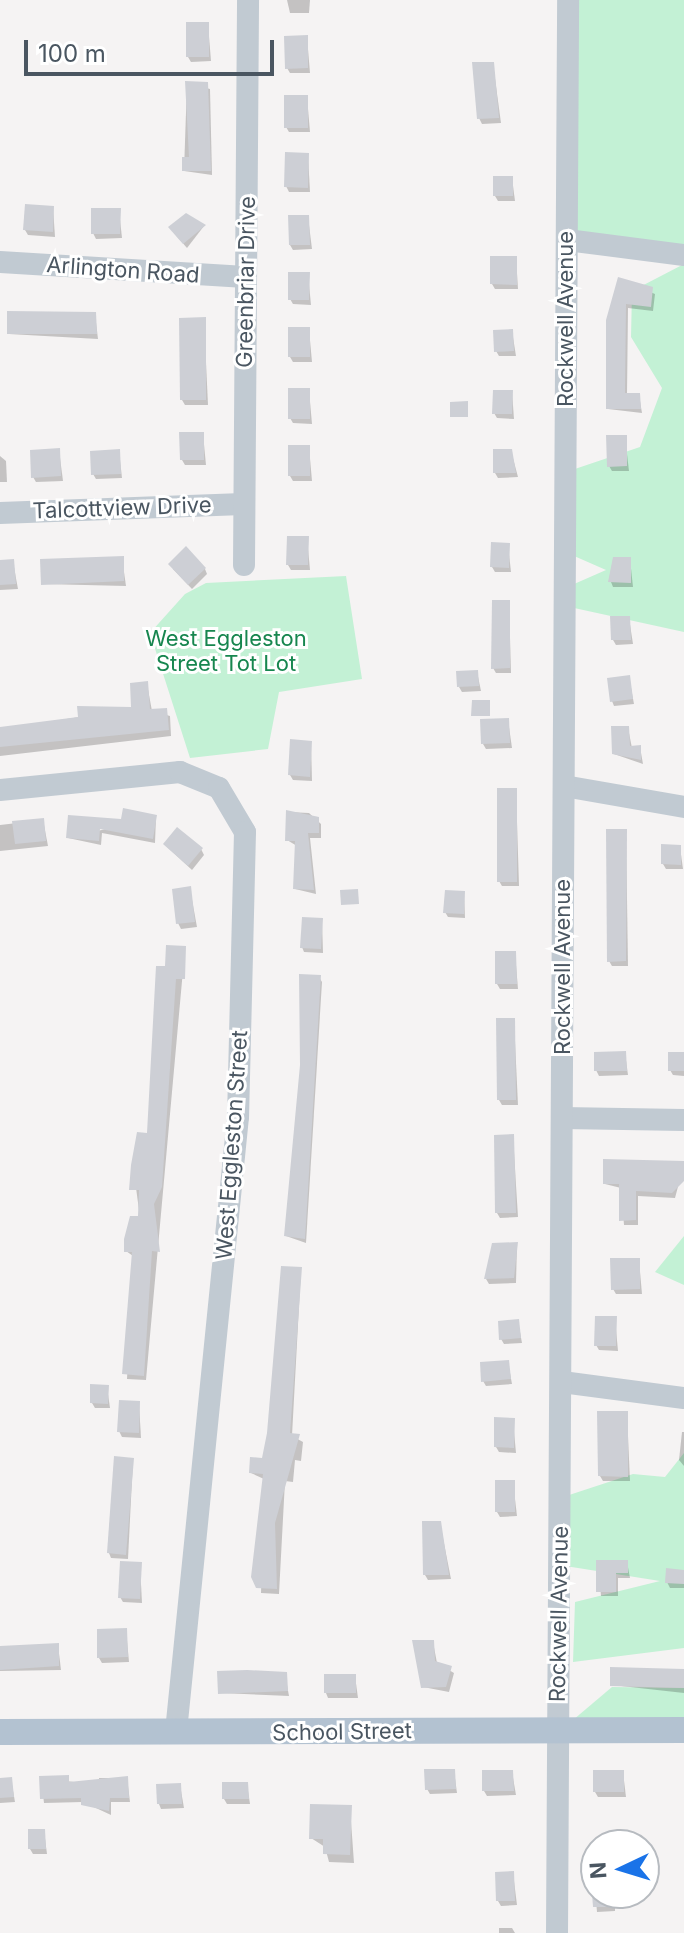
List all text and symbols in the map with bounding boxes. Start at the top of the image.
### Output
scale bar [28,24,278,74]
text: 100 m [38,39,106,68]
street label: Greenbriar Drive [231,196,261,368]
street label: Rockwell Avenue [553,231,579,407]
street label: Arlington Road [46,251,200,289]
street label: Talcottview Drive [32,492,212,524]
park label: West Eggleston Street Tot Lot [145,625,307,676]
street label: Rockwell Avenue [550,879,576,1055]
street label: West Eggleston Street [211,1029,253,1261]
street label: Rockwell Avenue [544,1526,574,1702]
street label: School Street [272,1718,412,1746]
north arrow [580,1829,660,1909]
text: N [584,1861,612,1880]

